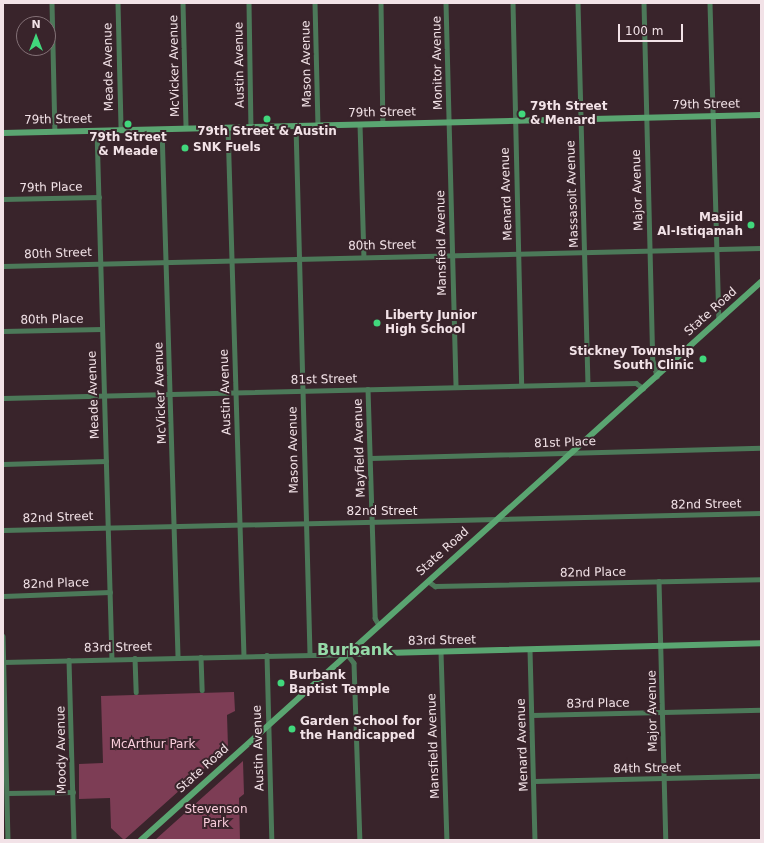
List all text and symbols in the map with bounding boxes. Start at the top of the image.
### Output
street label: McVicker Avenue [167,15,183,117]
north arrow [16,16,56,56]
street label: Monitor Avenue [430,16,446,110]
scale bar [620,16,685,42]
text: N [31,18,41,31]
street label: Mason Avenue [299,20,315,108]
street label: Austin Avenue [232,22,248,108]
street label: Meade Avenue [101,23,117,111]
text: 100 m [625,24,663,38]
street label: 79th Street [672,97,740,113]
place label: 79th Street & Menard [530,100,607,128]
street label: 79th Street [348,105,416,121]
marker: 79th Street & Menard [517,109,527,119]
street label: 79th Street [24,112,92,128]
marker: 79th Street & Austin [262,114,272,124]
marker: 79th Street & Meade [123,119,133,129]
place label: 79th Street & Austin [197,125,337,139]
place label: 79th Street & Meade [89,131,167,159]
street label: Massasoit Avenue [564,140,582,248]
place label: SNK Fuels [193,141,261,155]
marker: SNK Fuels [180,143,190,153]
street label: Menard Avenue [498,147,516,241]
street label: Major Avenue [629,149,647,231]
street label: 79th Place [19,180,83,196]
street label: Mansfield Avenue [434,190,450,296]
place label: Masjid Al-Istiqamah [657,211,743,239]
marker: Masjid Al-Istiqamah [746,220,756,230]
street label: 80th Street [348,238,416,254]
street label: 80th Street [24,246,92,262]
street label: State Road [682,285,740,339]
place label: Liberty Junior High School [385,309,477,337]
street label: 80th Place [20,312,84,328]
marker: Liberty Junior High School [372,318,382,328]
street label: McVicker Avenue [152,342,170,444]
place label: Stickney Township South Clinic [569,345,694,373]
street label: Austin Avenue [217,349,235,435]
street label: Meade Avenue [85,351,103,439]
marker: Stickney Township South Clinic [697,353,709,365]
street label: 81st Street [291,372,357,388]
street label: Mayfield Avenue [351,398,369,498]
street label: Mason Avenue [286,406,302,494]
street label: 81st Place [534,435,596,451]
street label: 82nd Street [670,497,742,513]
street label: 82nd Street [347,505,417,519]
street label: 82nd Street [22,510,94,526]
street label: State Road [414,525,472,579]
street label: 82nd Place [560,565,626,581]
street label: 82nd Place [23,576,89,592]
street label: 83rd Street [408,633,476,649]
street label: 83rd Street [84,640,152,656]
district label: Burbank [317,640,393,660]
place label: Burbank Baptist Temple [289,669,390,697]
street label: Major Avenue [645,670,661,752]
marker: Burbank Baptist Temple [276,678,286,688]
street label: Mansfield Avenue [425,693,443,799]
street label: 83rd Place [566,696,630,712]
street label: Menard Avenue [514,698,532,792]
street label: Austin Avenue [250,705,268,791]
street label: Moody Avenue [54,706,70,794]
place label: Garden School for the Handicapped [300,715,422,743]
marker: Garden School for the Handicapped [287,724,297,734]
park label: McArthur Park [111,738,195,752]
street label: State Road [174,742,232,796]
street label: 84th Street [613,761,681,777]
park label: Stevenson Park [185,803,247,831]

